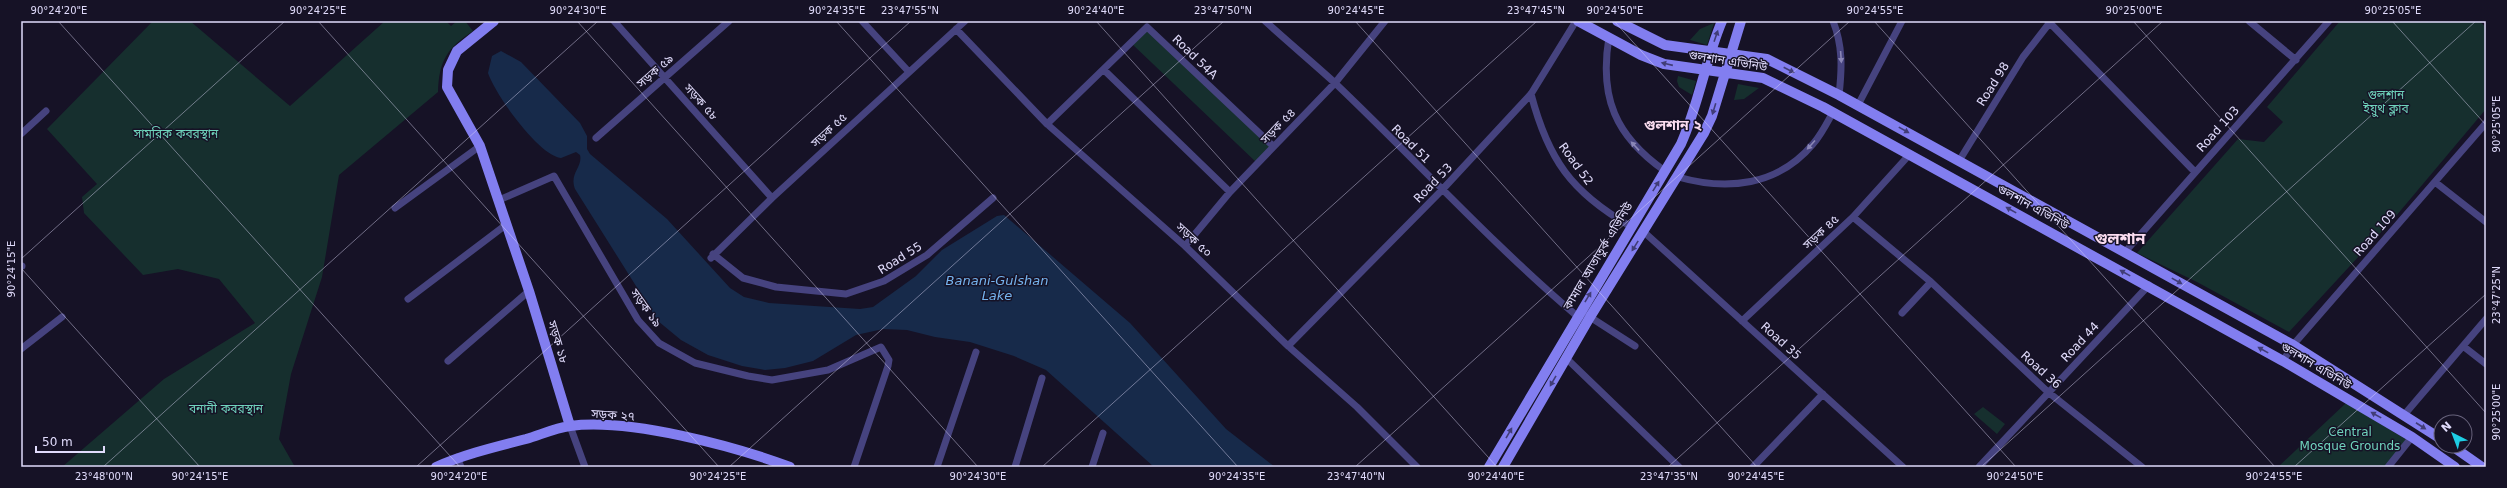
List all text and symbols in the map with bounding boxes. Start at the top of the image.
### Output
text: 90°24'20"E [31,5,87,16]
text: 90°24'25"E [290,5,346,16]
text: 90°24'30"E [550,5,606,16]
text: 90°24'35"E [809,5,865,16]
text: 23°47'55"N [881,5,939,16]
text: 90°24'40"E [1068,5,1124,16]
text: 23°47'50"N [1194,5,1252,16]
text: 90°24'45"E [1328,5,1384,16]
text: 23°47'45"N [1507,5,1565,16]
text: 90°24'50"E [1587,5,1643,16]
text: 90°24'55"E [1847,5,1903,16]
text: 90°25'00"E [2106,5,2162,16]
text: 90°25'05"E [2365,5,2421,16]
one-way arrow [1713,30,1719,42]
street label: Road 54A [1169,32,1221,83]
street label: গুলশান এভিনিউ [1688,47,1769,74]
street label: সড়ক ৫৯ [633,51,676,91]
one-way arrow [1838,51,1845,63]
street label: Road 98 [1974,59,2012,109]
one-way arrow [1661,61,1673,67]
one-way arrow [1783,67,1795,73]
street label: সড়ক ৫৮ [680,80,721,123]
park label: গুলশান ইয়ুথ ক্লাব [2362,88,2410,118]
text: 90°25'05"E [2491,96,2502,152]
street label: Road 103 [2194,103,2242,155]
one-way arrow [1711,104,1717,116]
street label: সড়ক ৫৪ [1257,105,1298,147]
street label: সড়ক ৫৫ [808,110,850,151]
district label: গুলশান ২ [1644,117,1702,133]
street label: Road 51 [1389,122,1433,166]
park label: সামরিক কবরস্থান [133,126,219,141]
one-way arrow [1898,127,1910,134]
street label: Road 52 [1556,140,1596,188]
one-way arrow [1807,140,1816,150]
one-way arrow [1630,141,1640,151]
street label: Road 53 [1411,160,1455,206]
one-way arrow [1652,180,1659,192]
street label: গুলশান এভিনিউ [1995,181,2072,233]
street label: কামাল আতাতুর্ক এভিনিউ [1559,199,1637,314]
one-way arrow [2005,207,2017,214]
street label: Road 109 [2351,207,2399,259]
street label: সড়ক ৪৫ [1800,212,1842,253]
street label: সড়ক ৫০ [1173,219,1215,260]
district label: গুলশান [2095,229,2147,248]
street label: Road 55 [875,239,925,277]
one-way arrow [1631,240,1638,252]
text: 90°24'15"E [6,241,17,297]
text: 23°47'25"N [2491,266,2502,324]
one-way arrow [2120,269,2131,276]
water label: Banani-Gulshan Lake [946,273,1048,303]
one-way arrow [2171,277,2183,284]
street label: সড়ক ১৯ [627,285,665,330]
one-way arrow [1584,292,1592,302]
street label: সড়ক ১৮ [545,318,571,365]
street label: Road 35 [1758,319,1804,363]
street label: Road 44 [2058,319,2102,365]
street label: গুলশান এভিনিউ [2278,339,2355,393]
one-way arrow [2258,346,2269,353]
street label: Road 36 [2018,348,2064,392]
one-way arrow [1550,375,1557,387]
text: 90°25'00"E [2491,384,2502,440]
park label: বনানী কবরস্থান [188,401,264,416]
street label: সড়ক ২৭ [590,406,635,424]
one-way arrow [2370,412,2381,419]
north arrow [2433,414,2473,454]
text: N [2439,419,2454,435]
one-way arrow [2416,422,2426,430]
park label: Central Mosque Grounds [2300,425,2400,453]
one-way arrow [1505,427,1512,439]
scale bar [36,428,104,454]
text: 50 m [42,435,73,449]
text: 23°48'00"N [75,471,133,482]
text: 90°24'15"E [172,471,228,482]
text: 90°24'20"E [431,471,487,482]
text: 90°24'25"E [690,471,746,482]
text: 90°24'30"E [950,471,1006,482]
text: 90°24'35"E [1209,471,1265,482]
text: 23°47'40"N [1327,471,1385,482]
text: 90°24'40"E [1468,471,1524,482]
text: 23°47'35"N [1640,471,1698,482]
text: 90°24'45"E [1728,471,1784,482]
text: 90°24'50"E [1987,471,2043,482]
text: 90°24'55"E [2246,471,2302,482]

